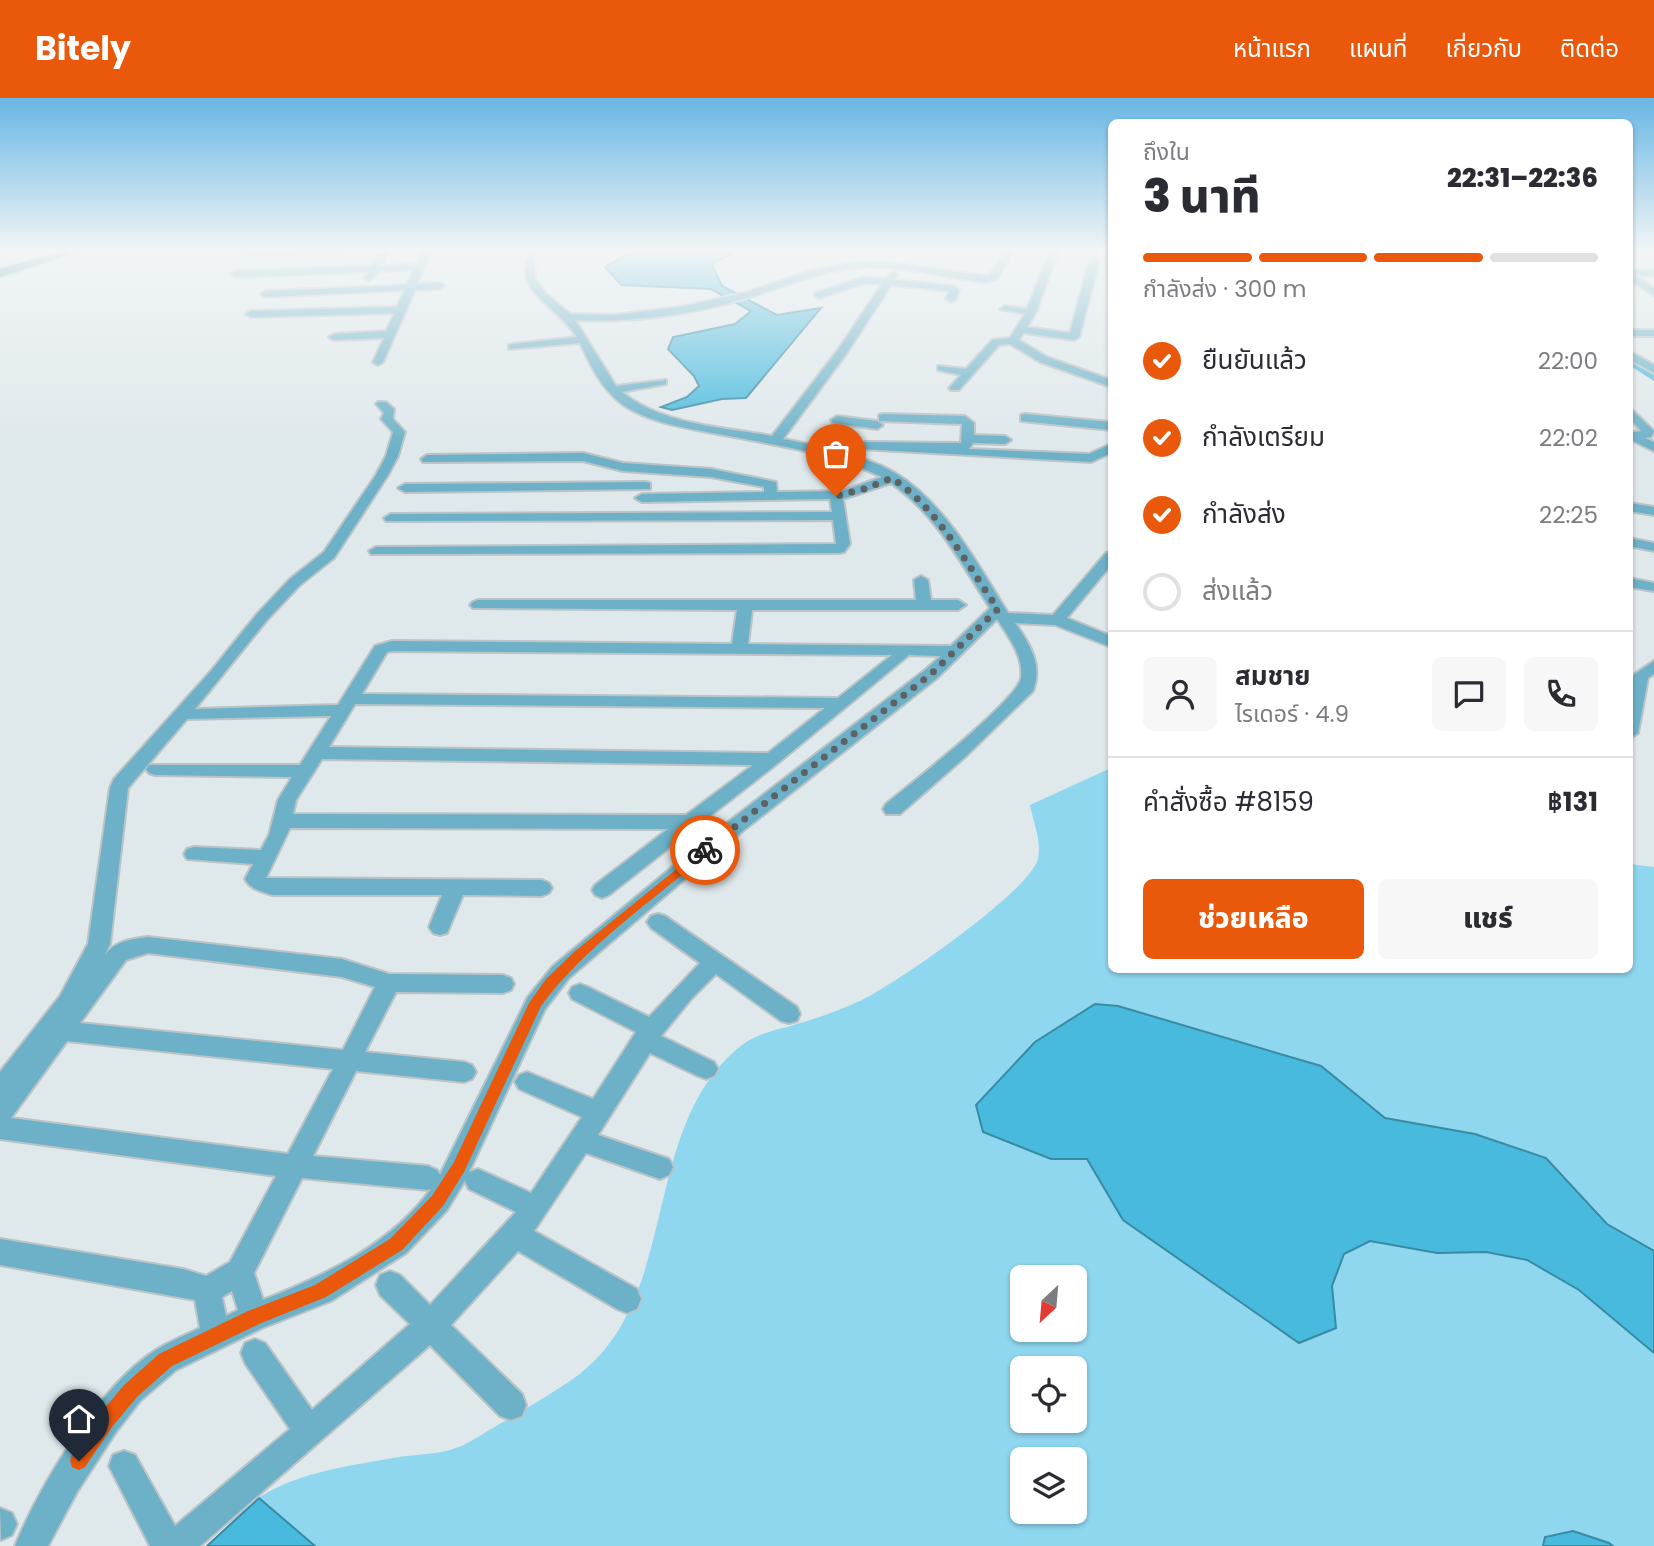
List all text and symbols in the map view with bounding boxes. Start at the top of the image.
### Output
text: Bitely [35,25,131,72]
text: หน้าแรก [1233,32,1311,65]
text: แผนที่ [1349,32,1407,65]
text: เกี่ยวกับ [1445,32,1522,65]
text: ติดต่อ [1560,32,1619,65]
text: ถึงใน [1143,136,1190,168]
text: 22:31–22:36 [1447,160,1598,196]
text: 3 นาที [1143,164,1261,228]
text: กำลังส่ง · 300 m [1143,273,1307,305]
icon: check [1143,342,1181,380]
text: ยืนยันแล้ว [1202,342,1307,378]
text: 22:00 [1538,345,1598,377]
icon: check [1143,419,1181,457]
text: กำลังเตรียม [1202,419,1325,455]
text: 22:02 [1539,422,1598,454]
pin [806,424,866,496]
icon: bag [817,435,855,473]
icon: check [1143,496,1181,534]
text: กำลังส่ง [1202,496,1286,532]
text: 22:25 [1539,499,1598,531]
text: ส่งแล้ว [1202,573,1273,609]
button: person [1143,657,1217,731]
button: chat [1432,657,1506,731]
button: phone [1524,657,1598,731]
text: สมชาย [1235,658,1311,694]
text: ไรเดอร์ · 4.9 [1235,698,1349,730]
text: คำสั่งซื้อ #8159 [1143,784,1314,820]
text: ฿131 [1548,784,1598,820]
courier [670,815,740,885]
icon: bike [686,831,724,869]
button: ช่วยเหลือ [1143,879,1364,959]
button: แชร์ [1378,879,1598,959]
north arrow [1010,1265,1087,1342]
map controls [1010,1265,1087,1524]
button: locate [1010,1356,1087,1433]
pin [49,1389,109,1461]
icon: home [60,1400,98,1438]
button: layers [1010,1447,1087,1524]

